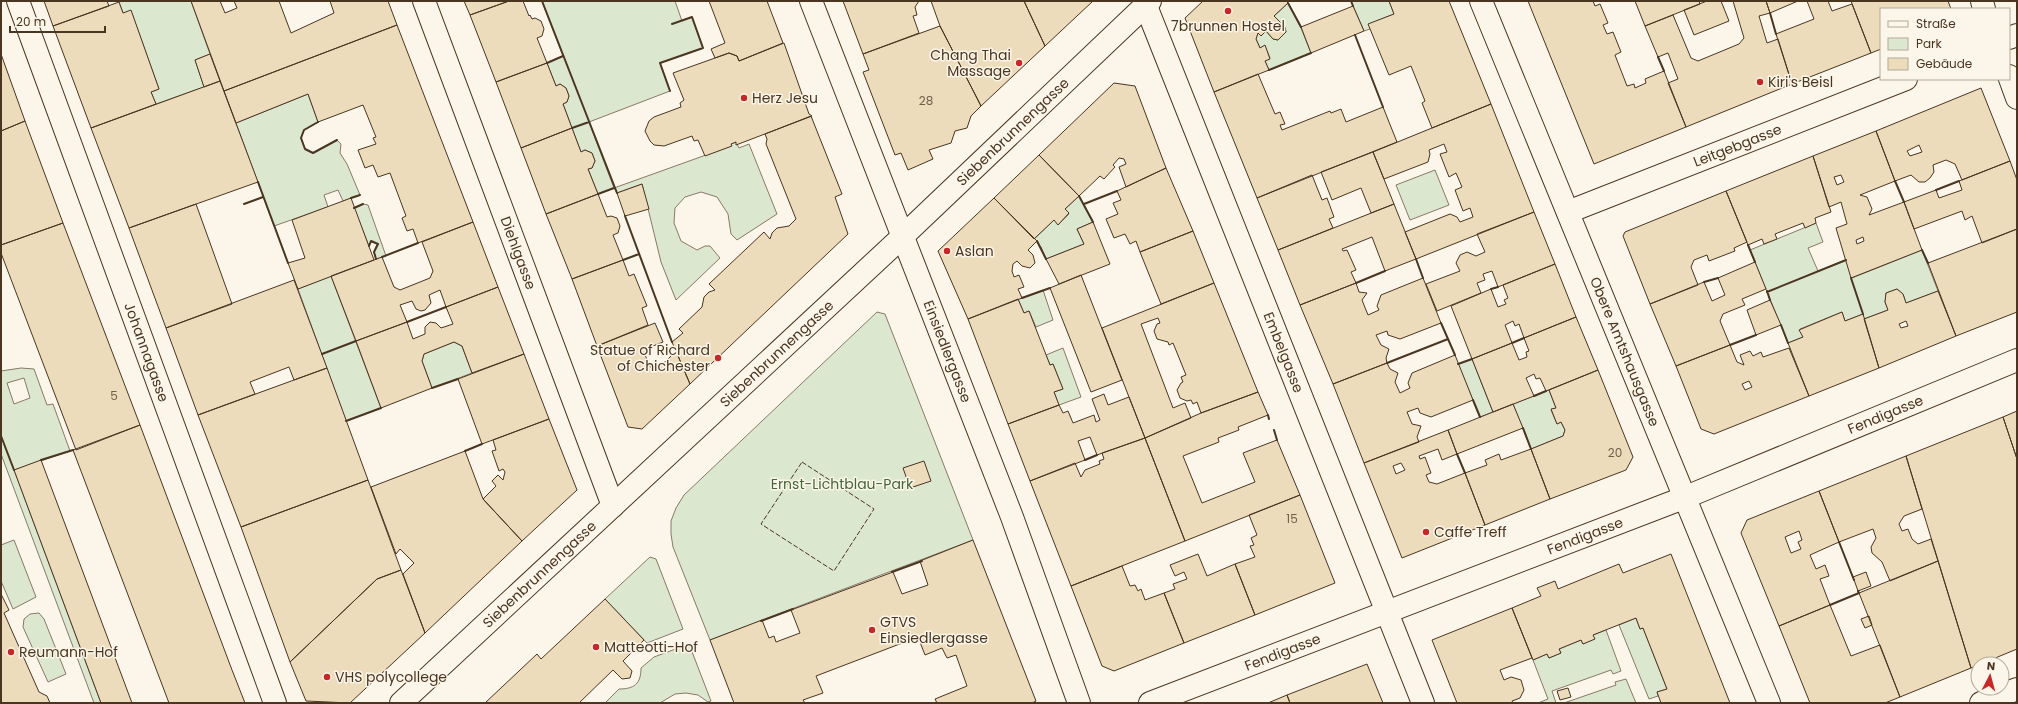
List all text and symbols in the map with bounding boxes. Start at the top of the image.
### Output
marker: 7brunnen Hostel [1223,6,1233,16]
scale bar [10,8,105,34]
legend [1880,8,2010,80]
text: 20 m [16,13,46,30]
text: Straße [1916,15,1956,32]
place label: 7brunnen Hostel [1171,16,1285,36]
text: Park [1916,35,1943,52]
place label: Chang Thai Massage [930,45,1011,81]
text: Gebäude [1916,55,1972,72]
marker: Chang Thai Massage [1014,58,1024,68]
place label: Kiri's Beisl [1768,72,1833,92]
street label: Siebenbrunnengasse [952,73,1074,190]
marker: Kiri's Beisl [1755,77,1765,87]
place label: Herz Jesu [752,88,818,108]
house number: 28 [919,92,933,109]
marker: Herz Jesu [739,93,749,103]
street label: Leitgebgasse [1690,119,1785,172]
street label: Diehlgasse [495,214,541,293]
place label: Aslan [955,241,994,261]
marker: Aslan [942,246,952,256]
street label: Obere Amtshausgasse [1585,274,1665,430]
street label: Siebenbrunnengasse [715,295,838,412]
street label: Einsiedlergasse [919,297,977,406]
street label: Johannagasse [119,300,174,405]
street label: Embelgasse [1259,309,1309,396]
place label: Statue of Richard of Chichester [590,340,710,376]
marker: Statue of Richard of Chichester [713,353,723,363]
house number: 5 [110,387,118,404]
street label: Fendigasse [1845,390,1926,439]
house number: 20 [1608,444,1622,461]
park label: Ernst-Lichtblau-Park [771,474,914,494]
house number: 15 [1286,510,1298,527]
street label: Fendigasse [1544,512,1626,559]
street label: Siebenbrunnengasse [478,516,601,632]
place label: Caffe Treff [1434,522,1507,542]
marker: Caffe Treff [1421,527,1431,537]
place label: GTVS Einsiedlergasse [880,612,988,648]
marker: GTVS Einsiedlergasse [867,625,877,635]
street label: Fendigasse [1242,628,1324,676]
place label: Matteotti-Hof [604,637,698,657]
place label: Reumann-Hof [19,642,118,662]
marker: Matteotti-Hof [591,642,601,652]
marker: Reumann-Hof [6,647,16,657]
north arrow [1970,656,2010,696]
text: N [1986,658,1996,674]
place label: VHS polycollege [335,667,447,687]
marker: VHS polycollege [322,672,332,682]

